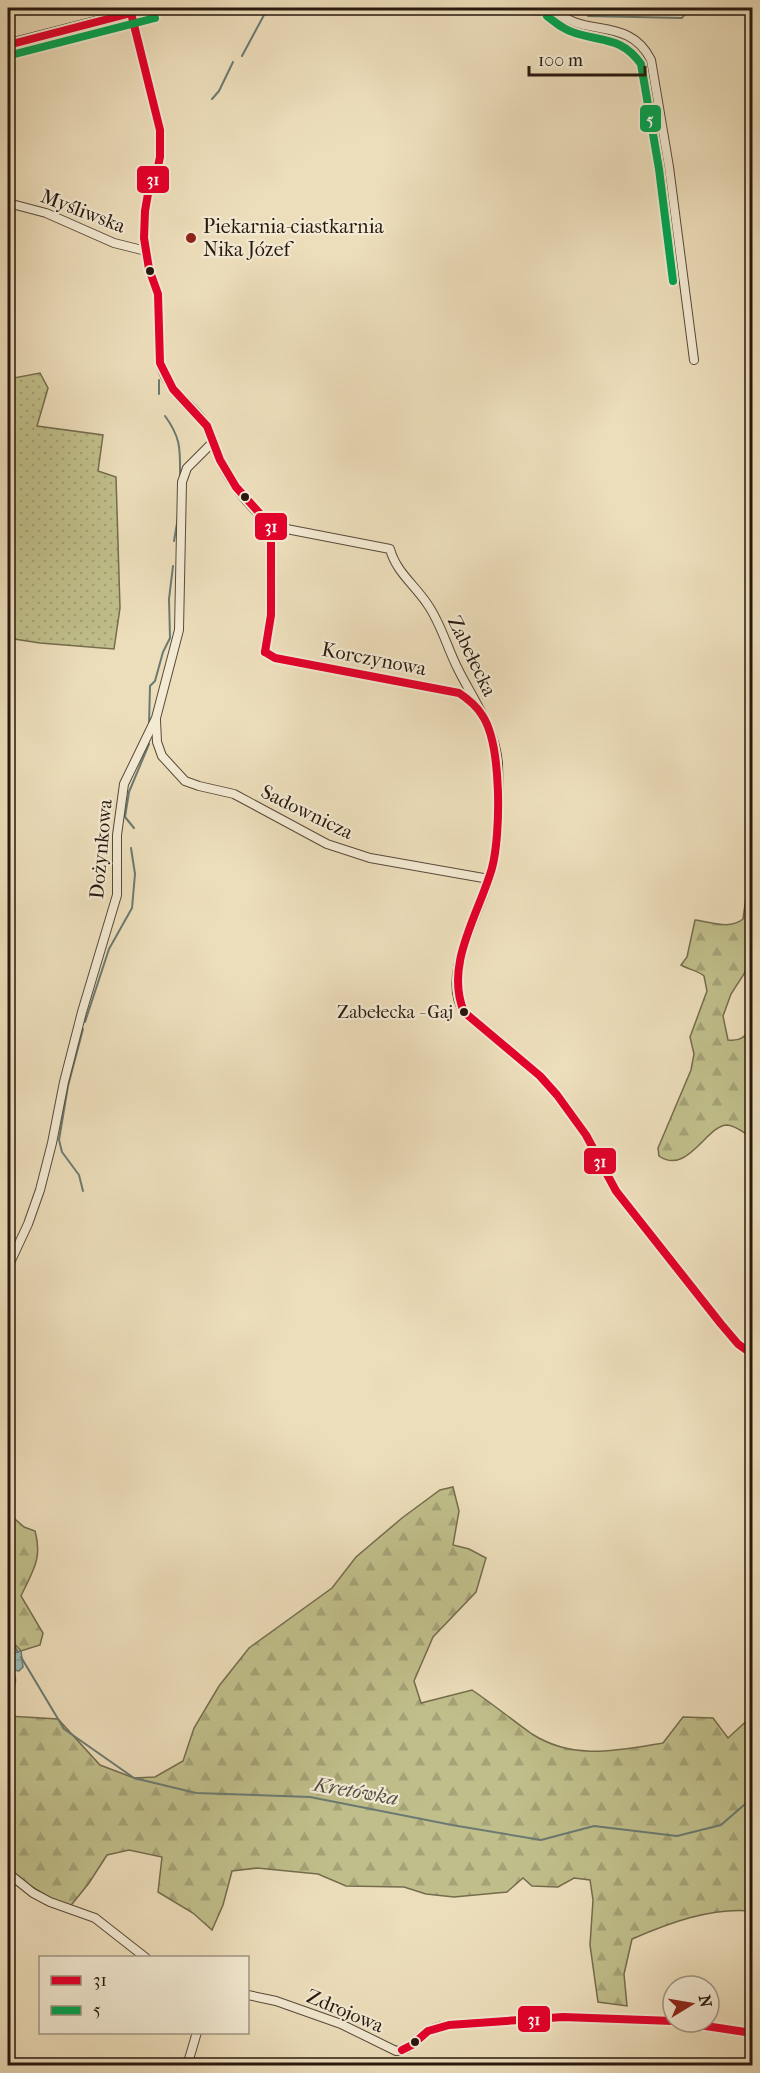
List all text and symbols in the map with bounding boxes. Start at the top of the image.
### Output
scale bar [529,39,644,77]
text: 100 m [538,50,583,71]
line badge: 5 [639,104,662,133]
text: 5 [647,110,654,129]
line badge: 31 [136,165,170,194]
text: 31 [147,170,159,190]
street label: Myśliwska [37,184,129,238]
place label: Piekarnia-ciastkarnia Nika Józef [203,215,385,261]
marker: Piekarnia-ciastkarnia Nika Józef [184,231,198,245]
unlabelled marker [144,265,156,277]
unlabelled marker [239,491,251,503]
line badge: 31 [254,512,288,541]
text: 31 [265,517,277,537]
street label: Zabełecka [443,612,502,701]
street label: Korczynowa [320,638,429,681]
street label: Sadownicza [257,780,357,844]
street label: Dożynkowa [85,797,117,900]
place label: Zabełecka - Gaj [337,1002,453,1023]
marker: Zabełecka - Gaj [458,1006,470,1018]
line badge: 31 [583,1147,617,1175]
text: 31 [594,1152,606,1172]
water label: Kretówka [310,1771,400,1810]
legend [39,1956,249,2034]
text: 31 [93,1970,107,1991]
north arrow [661,1974,721,2034]
street label: Zdrojowa [303,1984,388,2038]
text: N [695,1993,716,2010]
text: 5 [93,2000,101,2021]
line badge: 31 [517,2005,551,2033]
text: 31 [528,2010,540,2030]
unlabelled marker [409,2036,421,2048]

